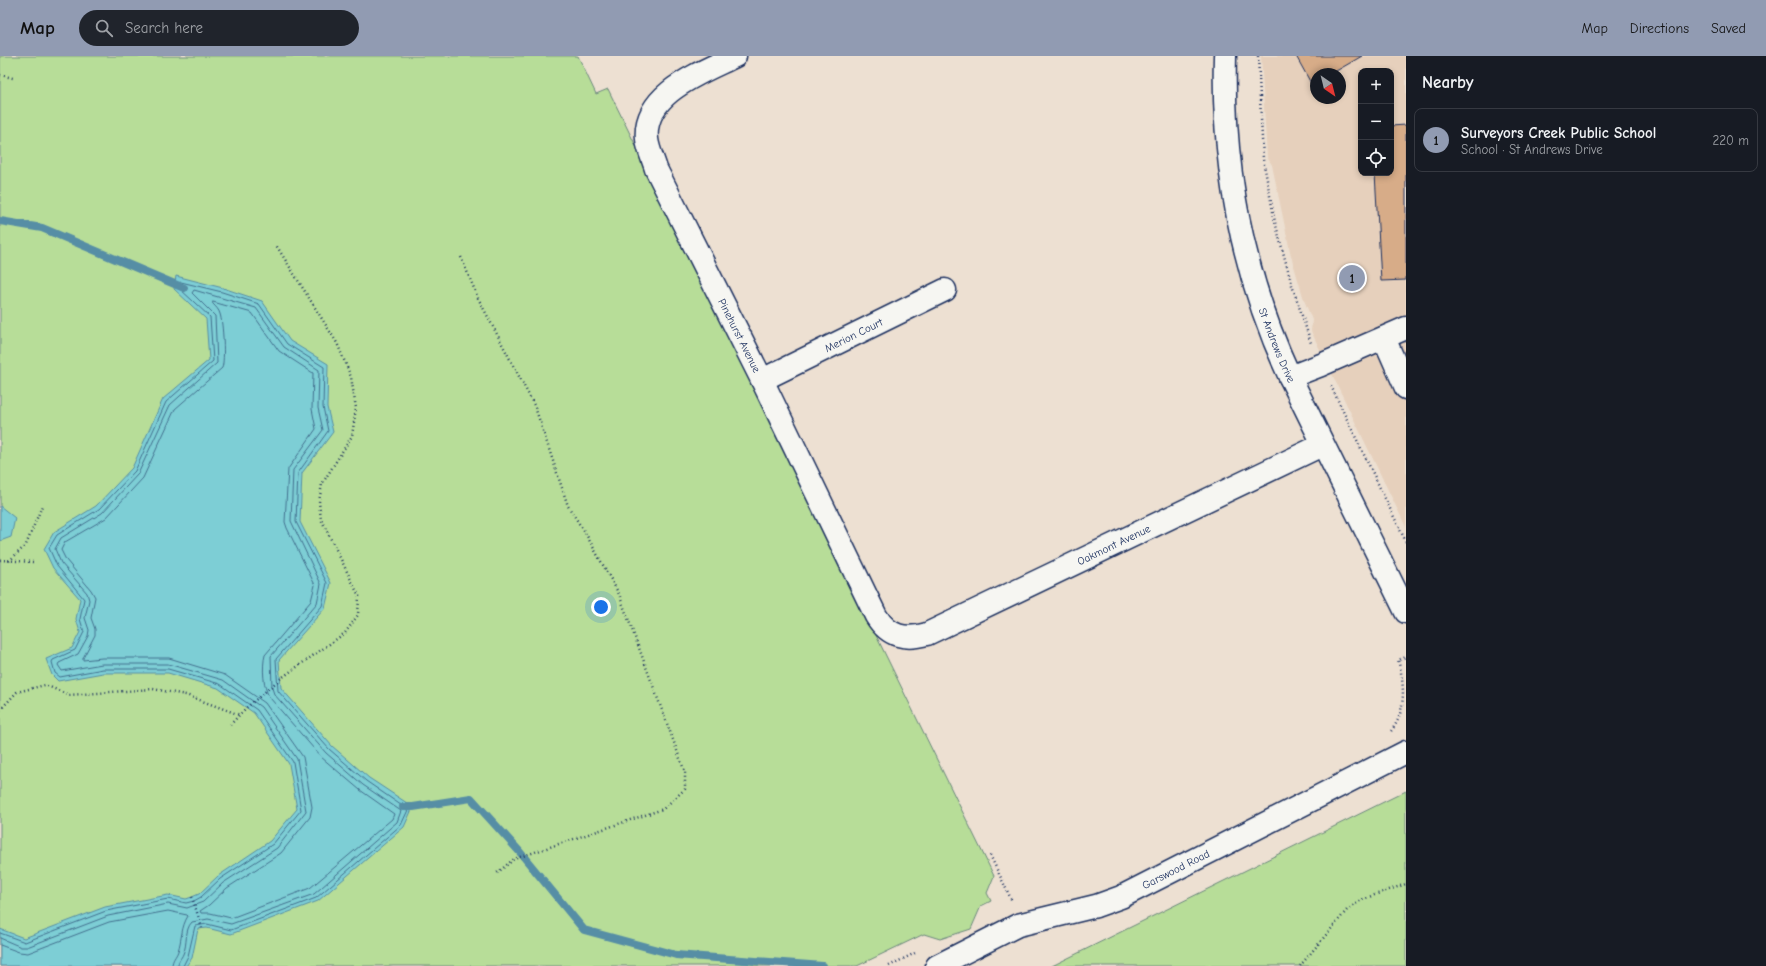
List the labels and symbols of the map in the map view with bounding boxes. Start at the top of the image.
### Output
north arrow [1310,68,1346,104]
pin: 1 [1339,263,1365,293]
street label: Pinehurst Avenue [715,296,763,375]
street label: St Andrews Drive [1256,306,1298,385]
street label: Merion Court [823,315,886,355]
street label: Oakmont Avenue [1075,522,1153,568]
your location [591,597,611,617]
street label: Garswood Road [1140,847,1212,892]

